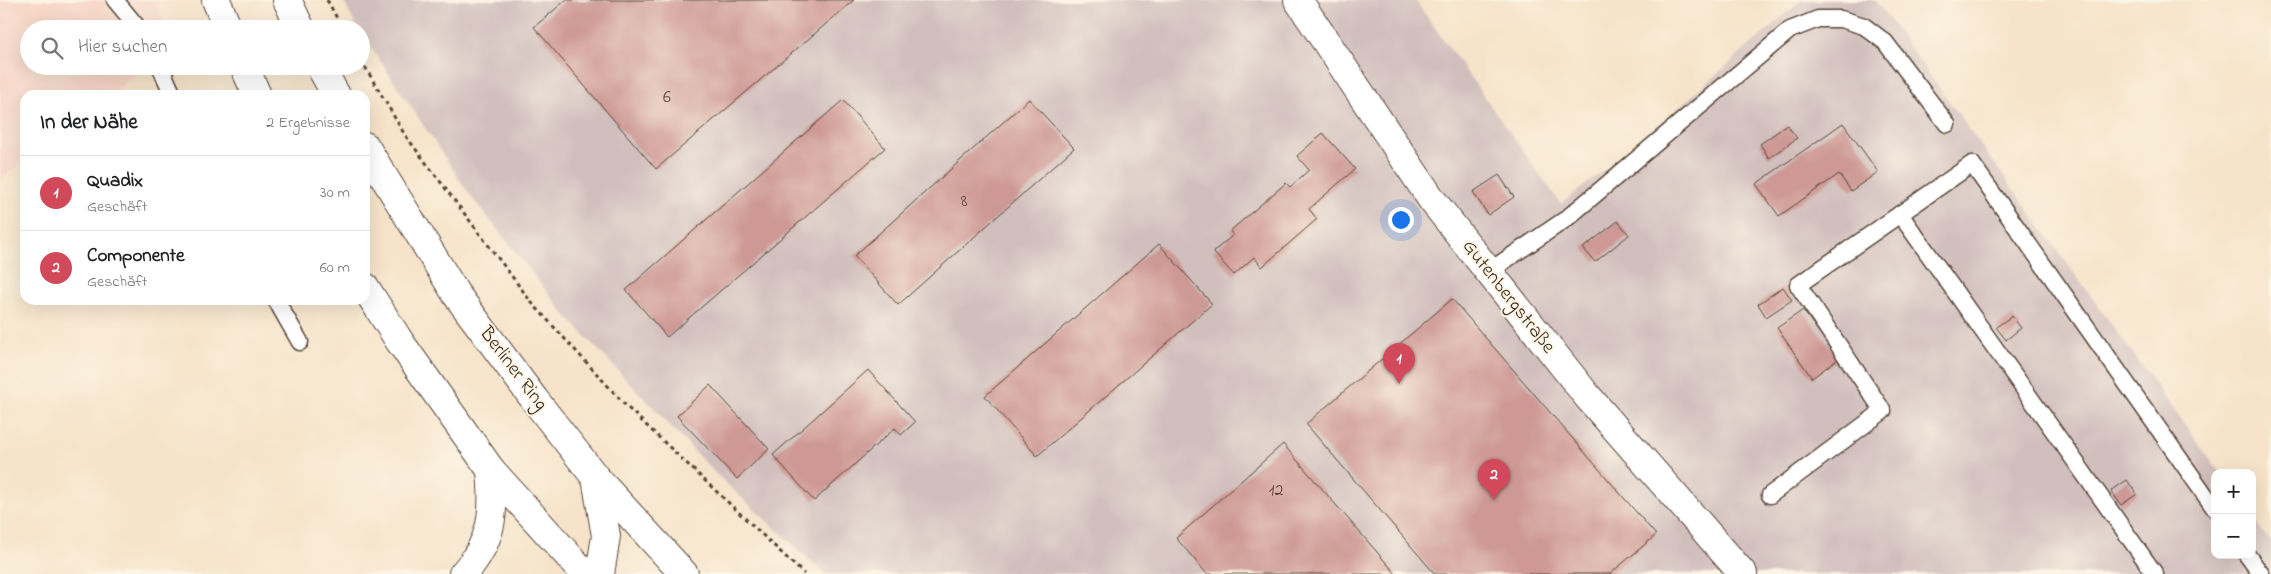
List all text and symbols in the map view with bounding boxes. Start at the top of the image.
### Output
search box [20,20,370,75]
icon: search [38,34,66,62]
text: Hier suchen [78,34,167,61]
house number: 6 [663,85,671,111]
text: In der Nähe [40,108,138,138]
text: 2 Ergebnisse [266,111,350,135]
text: Quadix [87,168,143,195]
text: 1 [53,181,59,205]
text: 30 m [320,181,350,205]
house number: 8 [961,189,968,215]
text: Geschäft [87,195,147,219]
your location [1388,207,1414,233]
street label: Gutenbergstraße [1453,234,1562,361]
text: Componente [87,243,184,270]
text: 2 [52,256,60,280]
text: 60 m [320,256,350,280]
text: Geschäft [87,270,147,294]
street label: Berliner Ring [470,320,554,418]
pin: 1 [1383,343,1415,384]
pin: 2 [1478,459,1510,500]
map controls [2211,469,2256,559]
button: + [2211,469,2256,514]
house number: 12 [1269,478,1283,504]
button: − [2211,514,2256,559]

